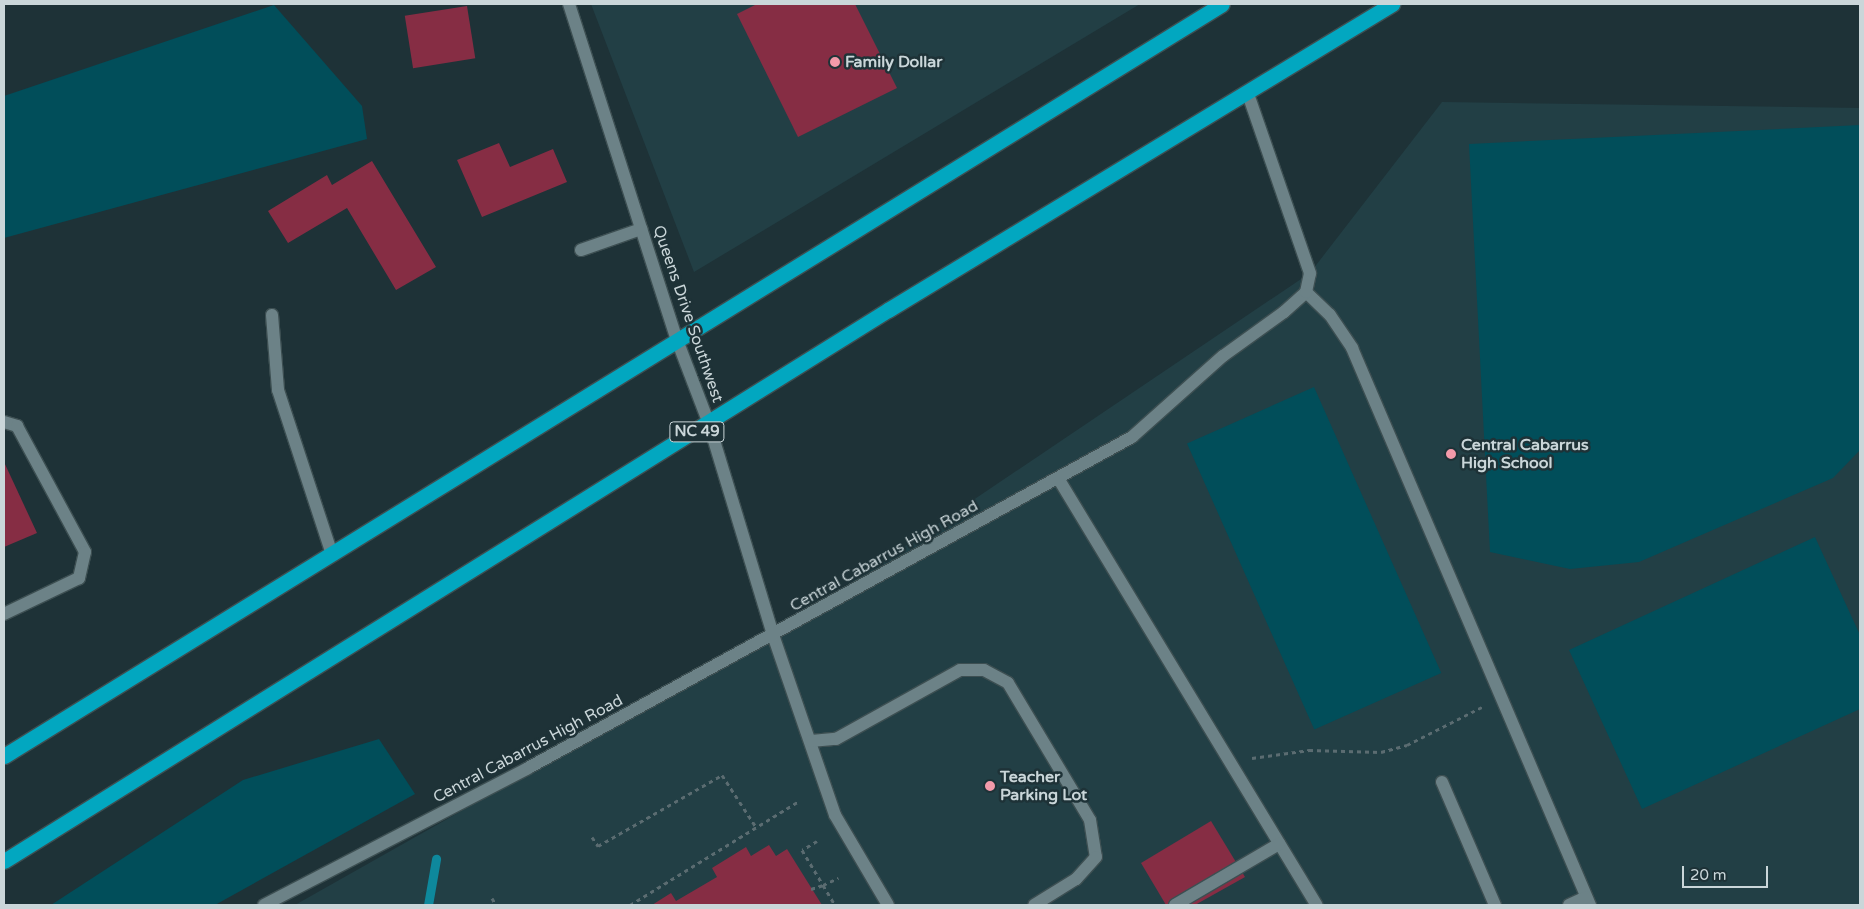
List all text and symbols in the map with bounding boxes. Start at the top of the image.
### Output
place label: Family Dollar [845,52,942,72]
marker: Family Dollar [829,56,841,68]
street label: Queens Drive Southwest [649,223,727,405]
road number: NC 49 [668,420,726,444]
place label: Central Cabarrus High School [1461,435,1589,473]
marker: Central Cabarrus High School [1445,448,1457,460]
street label: Central Cabarrus High Road [787,496,981,616]
street label: Central Cabarrus High Road [430,691,626,807]
place label: Teacher Parking Lot [1000,767,1087,805]
marker: Teacher Parking Lot [984,780,996,792]
scale bar [1684,856,1770,888]
text: 20 m [1690,866,1727,884]

